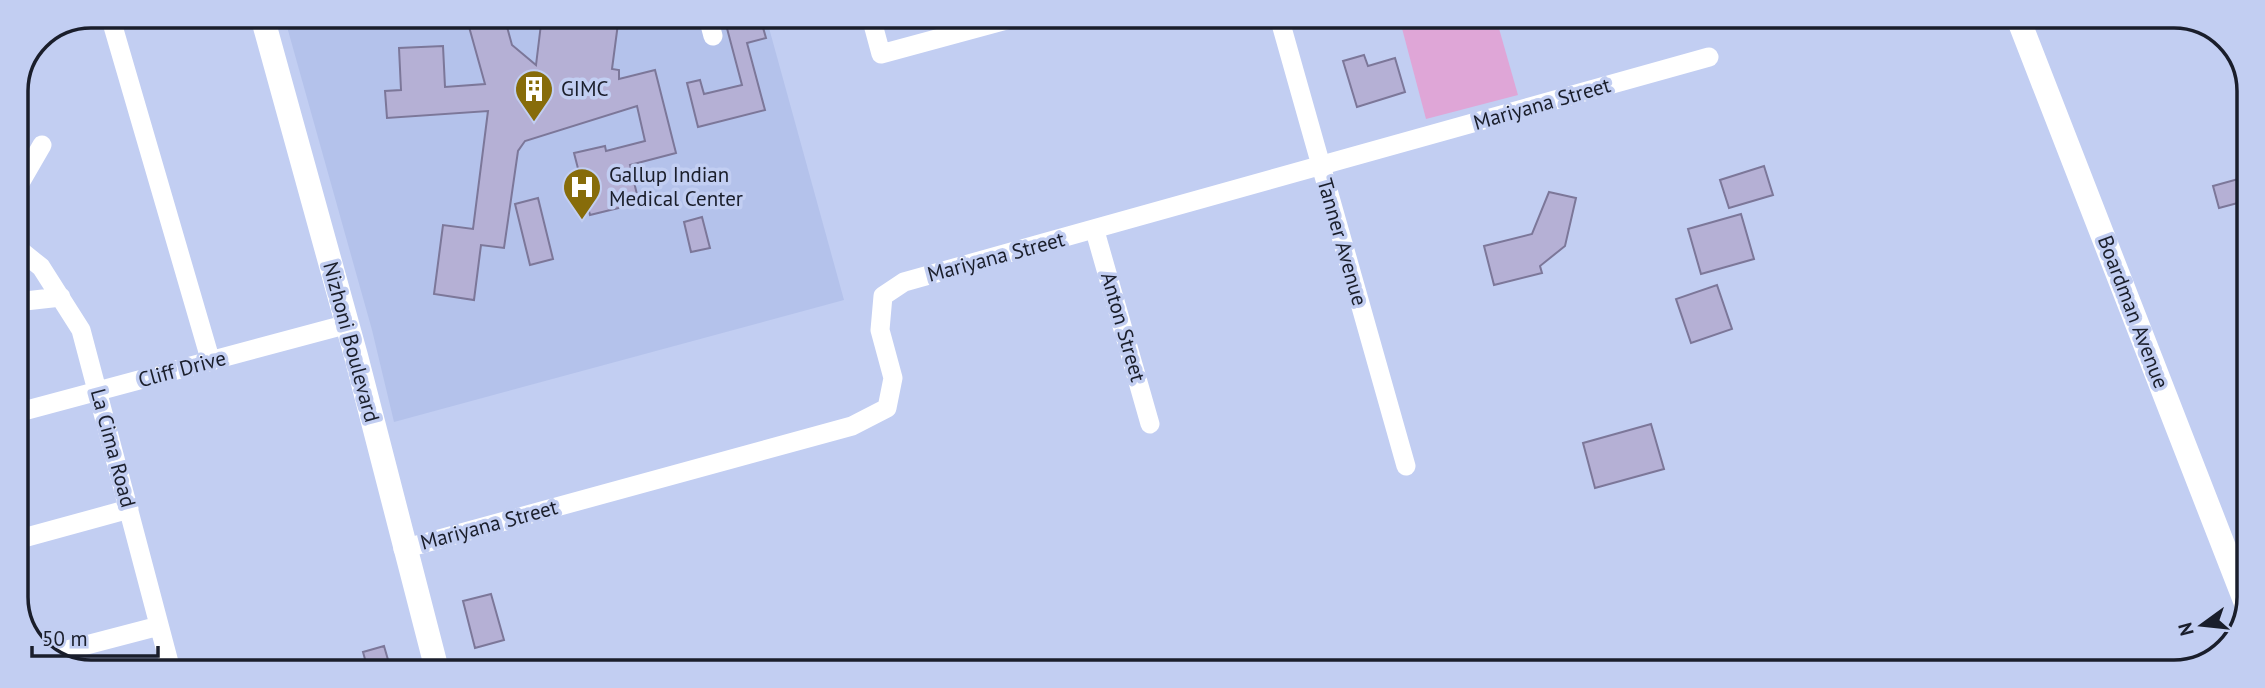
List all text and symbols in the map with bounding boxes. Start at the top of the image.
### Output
building icon: GIMC [513,68,555,123]
street label: Mariyana Street [1470,71,1613,136]
place label: GIMC [561,75,609,102]
place label: Gallup Indian Medical Center [609,161,743,212]
hospital icon: Gallup Indian Medical Center [561,166,603,221]
street label: Tanner Avenue [1311,175,1374,309]
street label: Mariyana Street [924,225,1068,288]
street label: Boardman Avenue [2092,231,2175,392]
street label: Nizhoni Boulevard [317,259,386,425]
street label: Anton Street [1095,269,1152,385]
street label: Cliff Drive [135,344,229,393]
street label: La Cima Road [85,386,142,510]
street label: Mariyana Street [417,493,561,556]
north arrow [2167,590,2237,660]
scale bar [32,614,158,658]
text: N [2172,620,2199,639]
text: 50 m [42,625,88,652]

